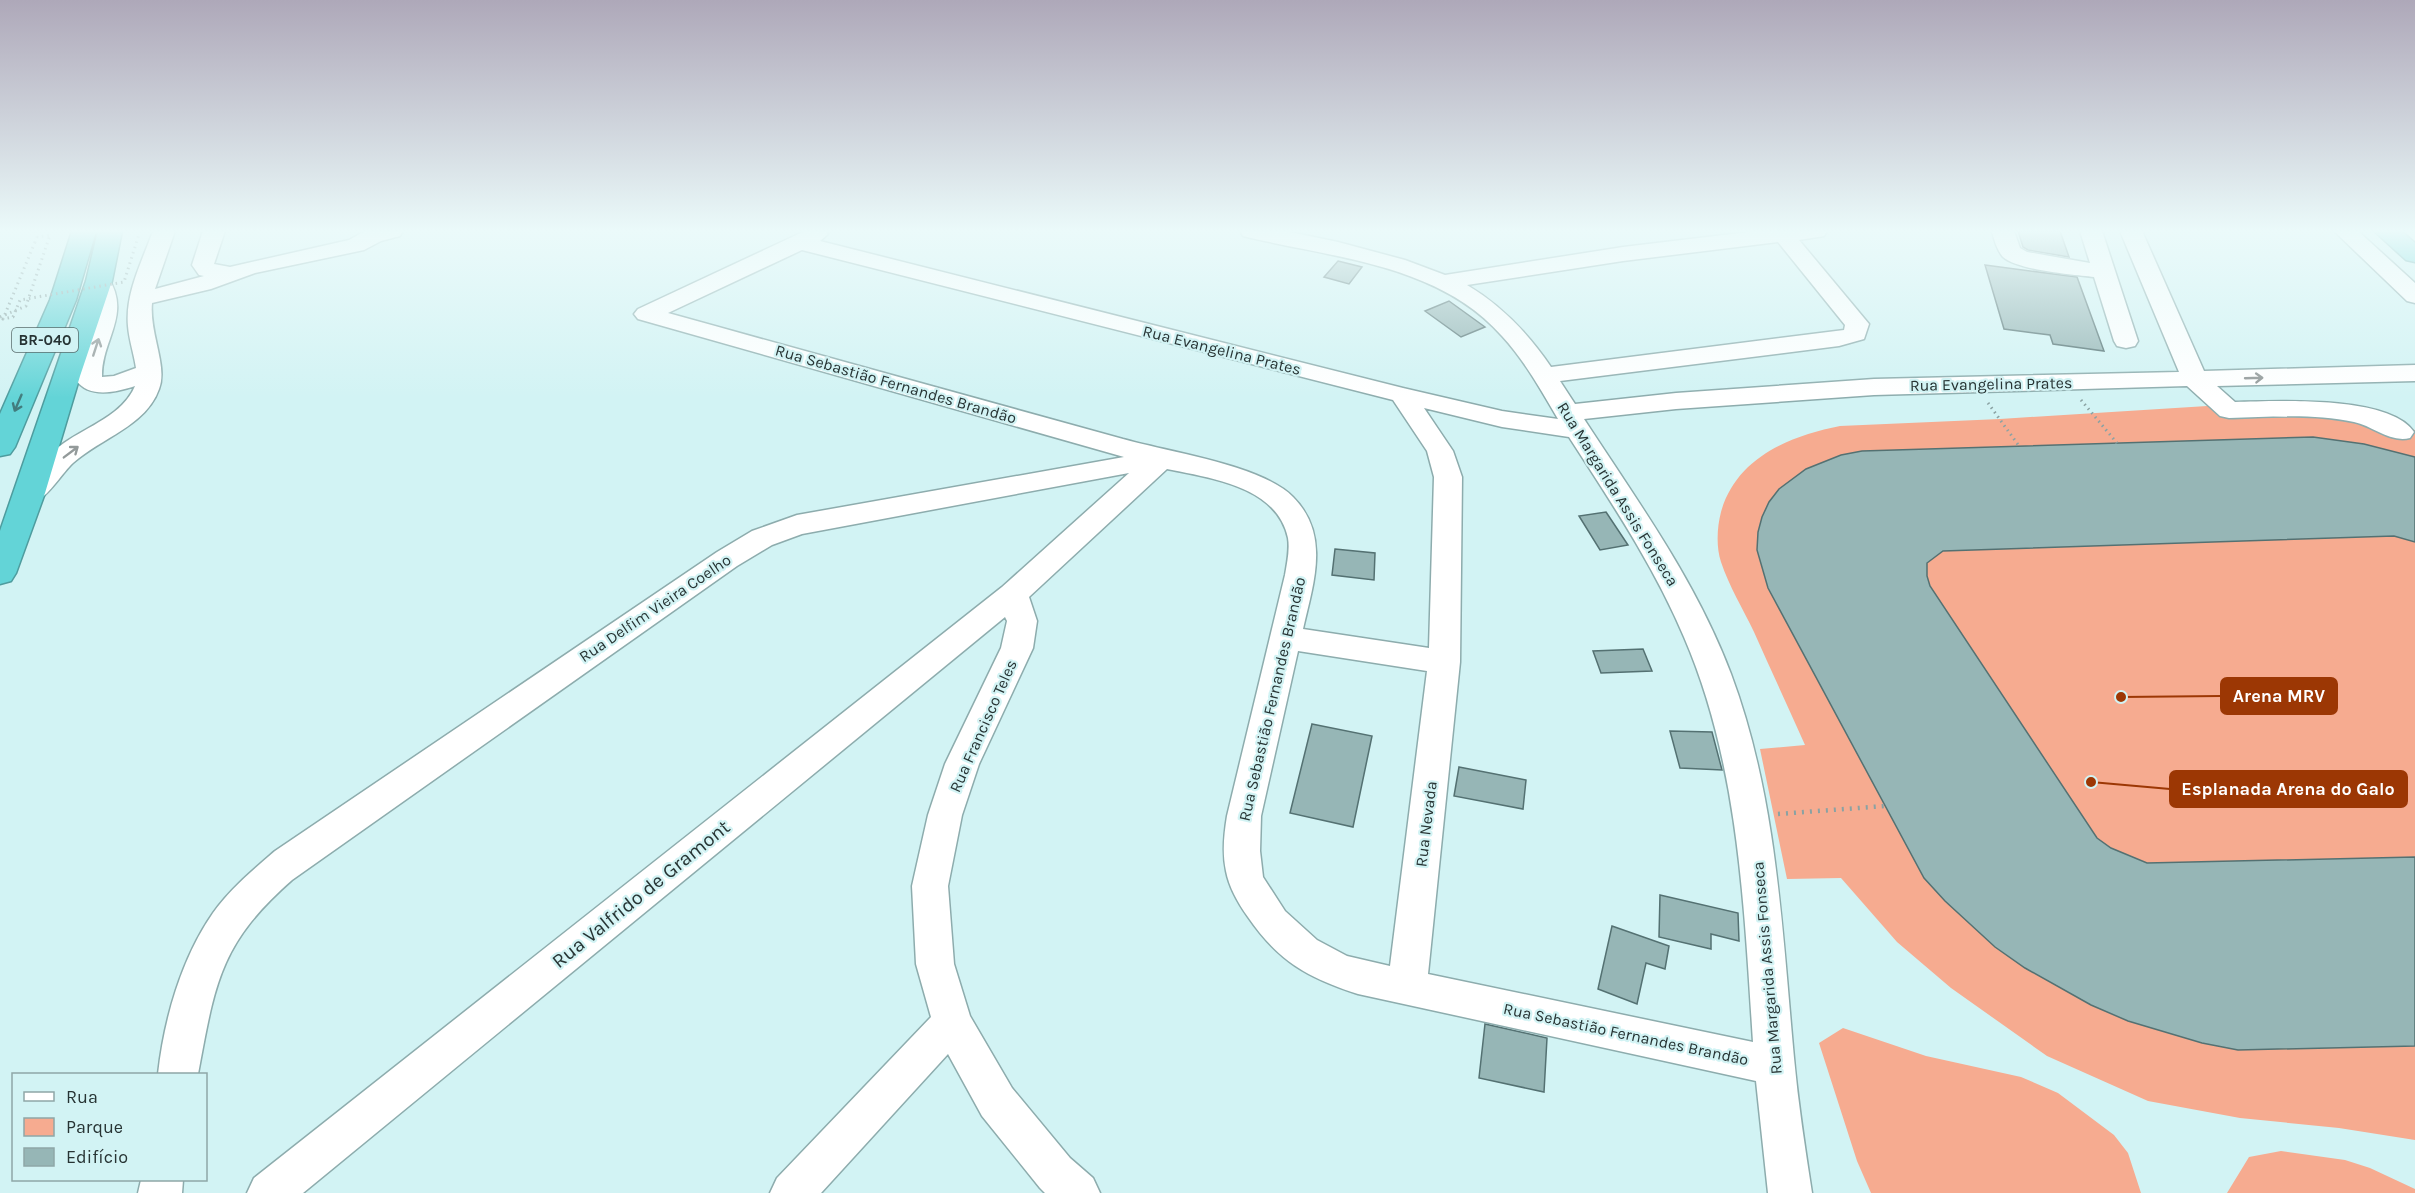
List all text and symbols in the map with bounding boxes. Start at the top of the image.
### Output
street label: Rua Evangelina Prates [1141,321,1303,379]
road number: BR-040 [12,328,78,352]
one-way arrow [92,338,103,357]
street label: Rua Sebastião Fernandes Brandão [773,340,1019,428]
one-way arrow [2243,372,2263,384]
street label: Rua Evangelina Prates [1910,373,2072,395]
one-way arrow [12,394,23,412]
street label: Rua Margarida Assis Fonseca [1553,398,1683,590]
one-way arrow [63,445,79,458]
street label: Rua Delfim Vieira Coelho [575,550,735,666]
street label: Rua Sebastião Fernandes Brandão [1235,575,1309,823]
street label: Rua Francisco Teles [945,657,1021,795]
callout: Arena MRV [2221,678,2337,714]
text: Arena MRV [2233,685,2325,707]
callout: Esplanada Arena do Galo [2170,771,2407,807]
text: Esplanada Arena do Galo [2181,778,2395,800]
street label: Rua Nevada [1411,780,1441,868]
street label: Rua Valfrido de Gramont [547,815,735,973]
street label: Rua Margarida Assis Fonseca [1748,861,1786,1075]
street label: Rua Sebastião Fernandes Brandão [1502,999,1750,1069]
legend [12,1073,207,1181]
text: Rua [66,1086,98,1108]
text: Parque [66,1116,123,1138]
text: Edifício [66,1146,128,1168]

